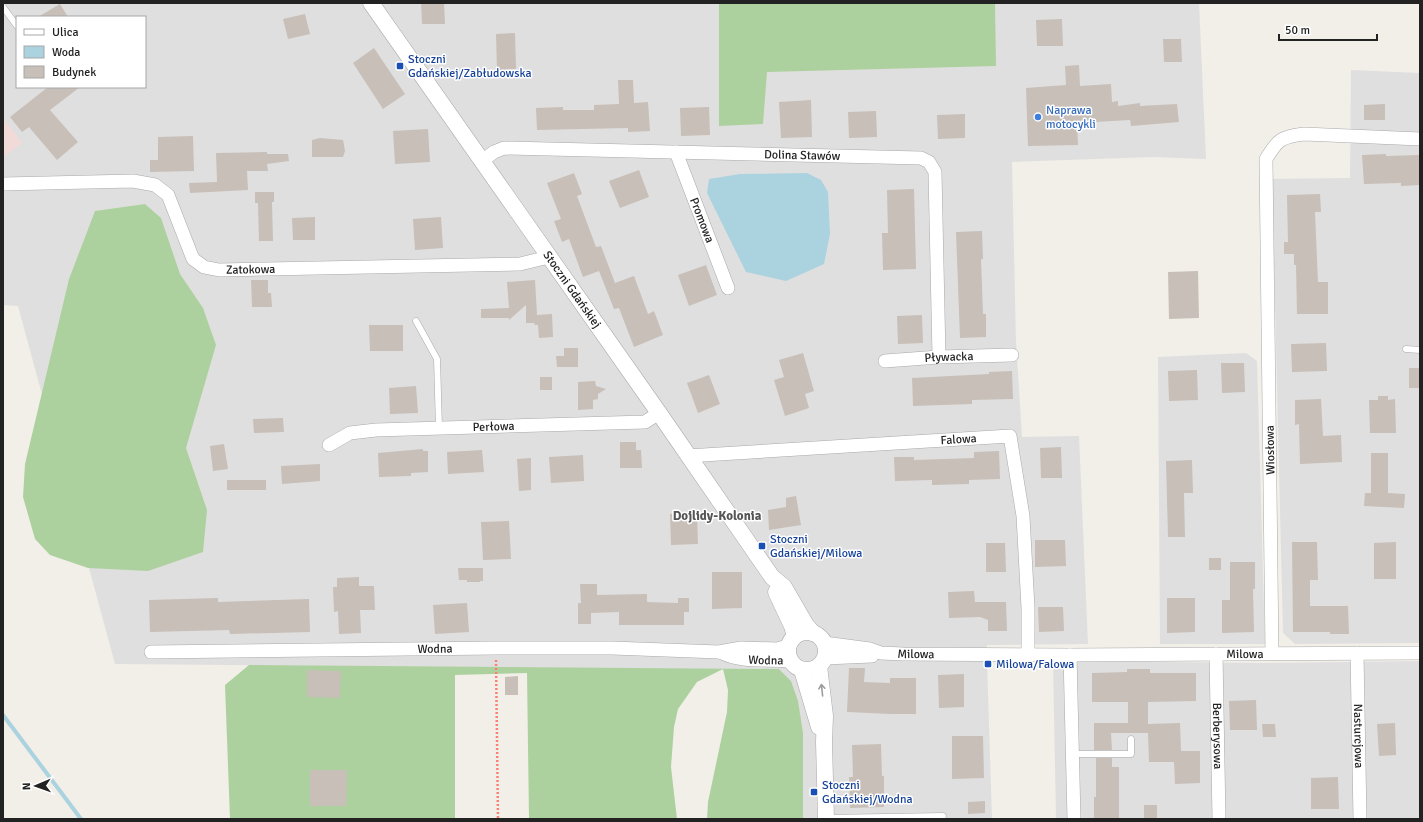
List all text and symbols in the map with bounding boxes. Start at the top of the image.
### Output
legend [16,16,146,88]
scale bar [1279,16,1377,42]
text: 50 m [1285,23,1310,38]
text: Ulica [52,25,79,40]
text: Woda [52,45,80,60]
place label: Stoczni Gdańskiej/Zabłudowska [408,52,532,81]
marker: Stoczni Gdańskiej/Zabłudowska [395,61,405,71]
text: Budynek [52,65,96,80]
place label: Naprawa motocykli [1046,103,1096,132]
marker: Naprawa motocykli [1033,112,1043,122]
street label: Dolina Stawów [764,147,841,164]
street label: Promowa [686,196,717,245]
street label: Stoczni Gdańskiej [539,248,604,331]
street label: Zatokowa [226,262,275,278]
street label: Pływacka [924,349,974,366]
street label: Perłowa [473,419,515,435]
street label: Wiosłowa [1263,425,1278,475]
street label: Falowa [940,431,977,448]
district label: Dojlidy-Kolonia [673,508,762,524]
place label: Stoczni Gdańskiej/Milowa [770,532,862,561]
marker: Stoczni Gdańskiej/Milowa [757,541,767,551]
street label: Wodna [417,642,453,657]
street label: Milowa [897,647,935,662]
street label: Milowa [1226,647,1264,662]
street label: Wodna [748,653,784,669]
place label: Milowa/Falowa [996,657,1074,672]
marker: Milowa/Falowa [983,659,993,669]
one-way arrow [818,684,826,697]
street label: Berberysowa [1209,703,1225,769]
street label: Nasturcjowa [1350,704,1366,768]
north arrow [16,766,56,806]
place label: Stoczni Gdańskiej/Wodna [822,778,913,807]
text: N [20,782,33,790]
marker: Stoczni Gdańskiej/Wodna [809,787,819,797]

